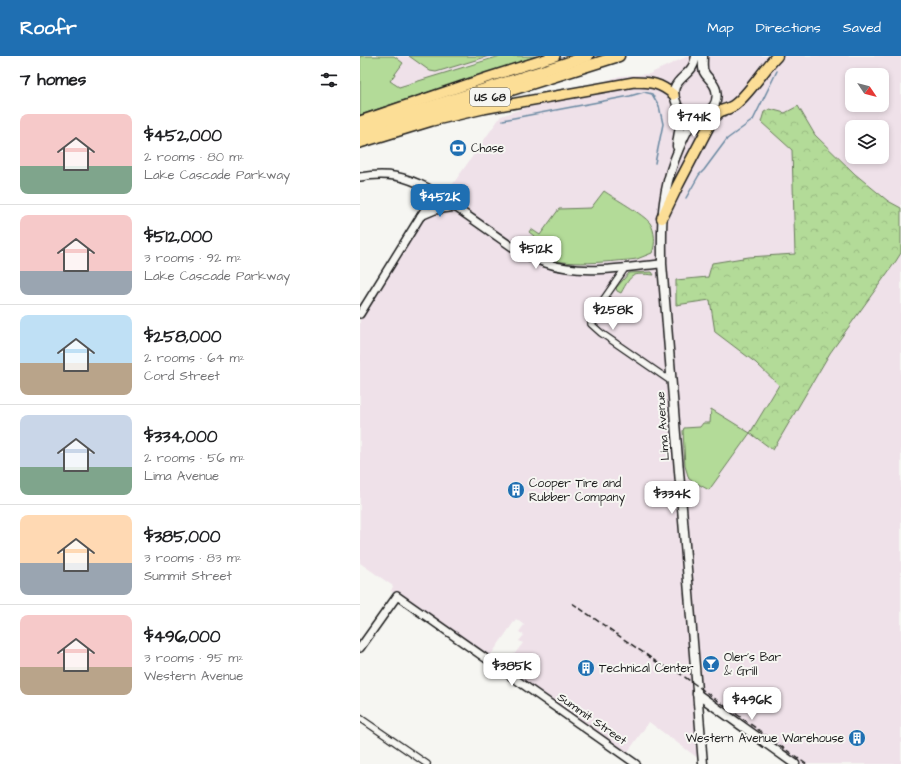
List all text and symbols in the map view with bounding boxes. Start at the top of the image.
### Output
text: Roofr [20,15,77,42]
text: Map [707,18,734,38]
text: Directions [756,18,821,38]
text: Saved [843,18,881,38]
text: 7 homes [20,68,86,92]
north arrow [845,68,889,112]
map controls [845,68,889,164]
icon: filters [318,69,340,91]
road number: US 68 [470,88,510,106]
pin: $741K [666,104,722,138]
text: $741K [677,108,711,126]
button: layers [845,120,889,164]
text: $452,000 [144,124,222,148]
icon: home [52,130,100,178]
bank icon: Chase [448,138,468,158]
place label: Chase [471,140,505,157]
text: 2 rooms · 80 m² [144,148,244,166]
text: Lake Cascade Parkway [144,166,290,184]
pin: $452K [412,184,468,218]
text: $452K [420,188,460,206]
text: $512,000 [144,225,213,249]
icon: home [52,231,100,279]
pin: $512K [508,236,564,270]
text: $512K [519,240,553,258]
text: 3 rooms · 92 m² [144,249,242,267]
text: Lake Cascade Parkway [144,267,290,285]
pin: $258K [585,297,641,331]
text: $258K [593,301,633,319]
text: $258,000 [144,325,221,349]
icon: home [52,331,100,379]
text: 2 rooms · 64 m² [144,349,245,367]
text: Cord Street [144,367,220,385]
street label: Lima Avenue [652,390,674,461]
text: $334,000 [144,425,218,449]
icon: home [52,431,100,479]
text: 2 rooms · 56 m² [144,449,245,467]
text: Lima Avenue [144,467,219,485]
place label: Cooper Tire and Rubber Company [529,475,625,507]
building icon: Cooper Tire and Rubber Company [506,480,526,500]
pin: $334K [644,481,700,515]
text: $334K [653,485,691,503]
text: $385,000 [144,525,220,549]
icon: home [52,531,100,579]
text: 3 rooms · 83 m² [144,549,242,567]
text: Summit Street [144,567,232,585]
text: $496,000 [144,625,221,649]
icon: home [52,631,100,679]
text: 3 rooms · 95 m² [144,649,243,667]
place label: Oler's Bar & Grill [724,649,781,680]
pin: $385K [484,653,540,687]
bar icon: Oler's Bar & Grill [701,654,721,674]
text: $385K [492,657,532,675]
building icon: Technical Center [576,658,596,678]
place label: Technical Center [599,660,694,677]
text: Western Avenue [144,667,243,685]
pin: $496K [724,687,780,721]
street label: Summit Street [554,689,630,749]
text: $496K [732,691,772,709]
building icon: Western Avenue Warehouse [847,728,867,748]
place label: Western Avenue Warehouse [686,730,845,747]

